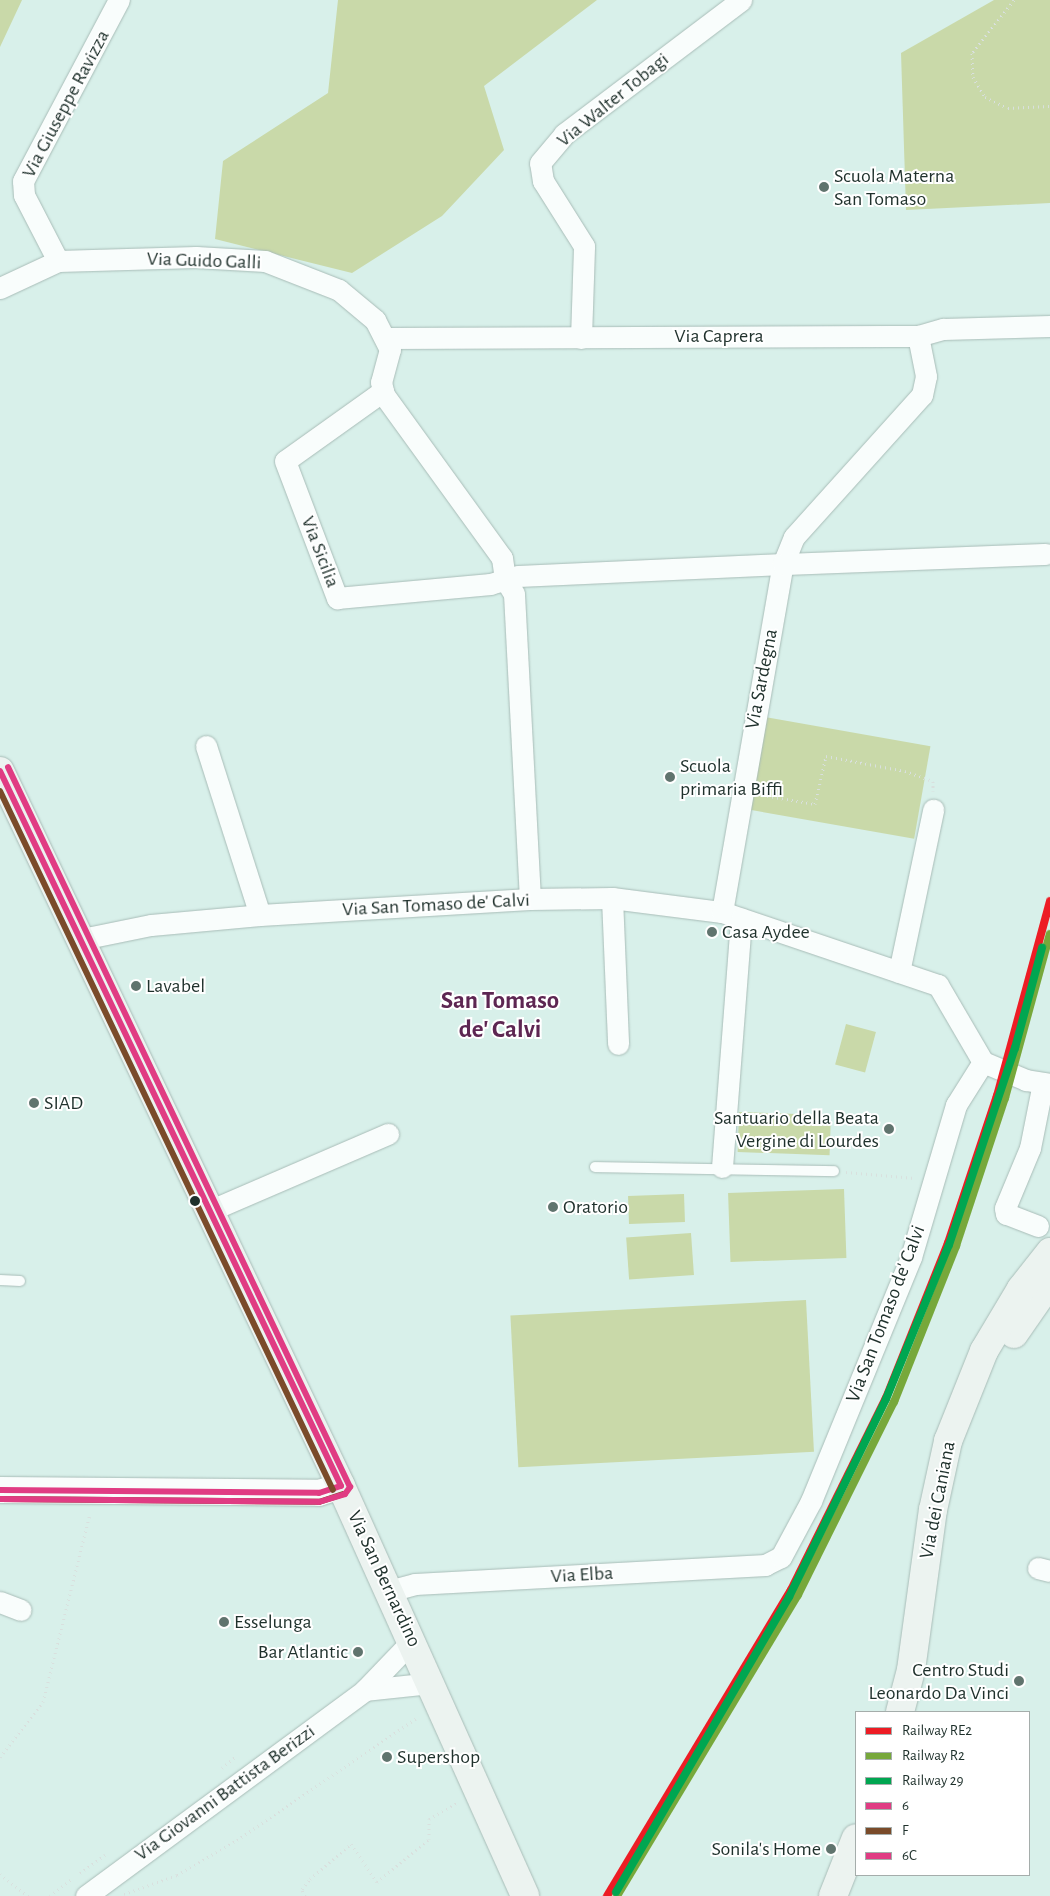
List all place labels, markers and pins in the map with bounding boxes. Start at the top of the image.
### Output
place label: Scuola Materna San Tomaso [834,164,954,211]
marker: Scuola Materna San Tomaso [818,181,830,193]
place label: Scuola primaria Biffi [680,754,783,801]
marker: Scuola primaria Biffi [664,771,676,783]
place label: Casa Aydee [722,920,810,944]
marker: Casa Aydee [706,926,718,938]
place label: Lavabel [146,974,205,998]
marker: Lavabel [130,980,142,992]
place label: SIAD [44,1091,83,1115]
marker: SIAD [28,1097,40,1109]
place label: Santuario della Beata Vergine di Lourdes [714,1106,879,1153]
marker: Santuario della Beata Vergine di Lourdes [883,1123,895,1135]
place label: Oratorio [563,1195,628,1219]
unlabelled marker [190,1196,200,1206]
marker: Oratorio [547,1201,559,1213]
place label: Esselunga [234,1610,312,1634]
marker: Esselunga [218,1616,230,1628]
place label: Bar Atlantic [258,1640,348,1664]
marker: Bar Atlantic [352,1646,364,1658]
place label: Centro Studi Leonardo Da Vinci [868,1658,1009,1705]
marker: Centro Studi Leonardo Da Vinci [1013,1675,1025,1687]
place label: Supershop [397,1745,480,1769]
marker: Supershop [381,1751,393,1763]
place label: Sonila's Home [711,1837,821,1861]
marker: Sonila's Home [825,1843,837,1855]

